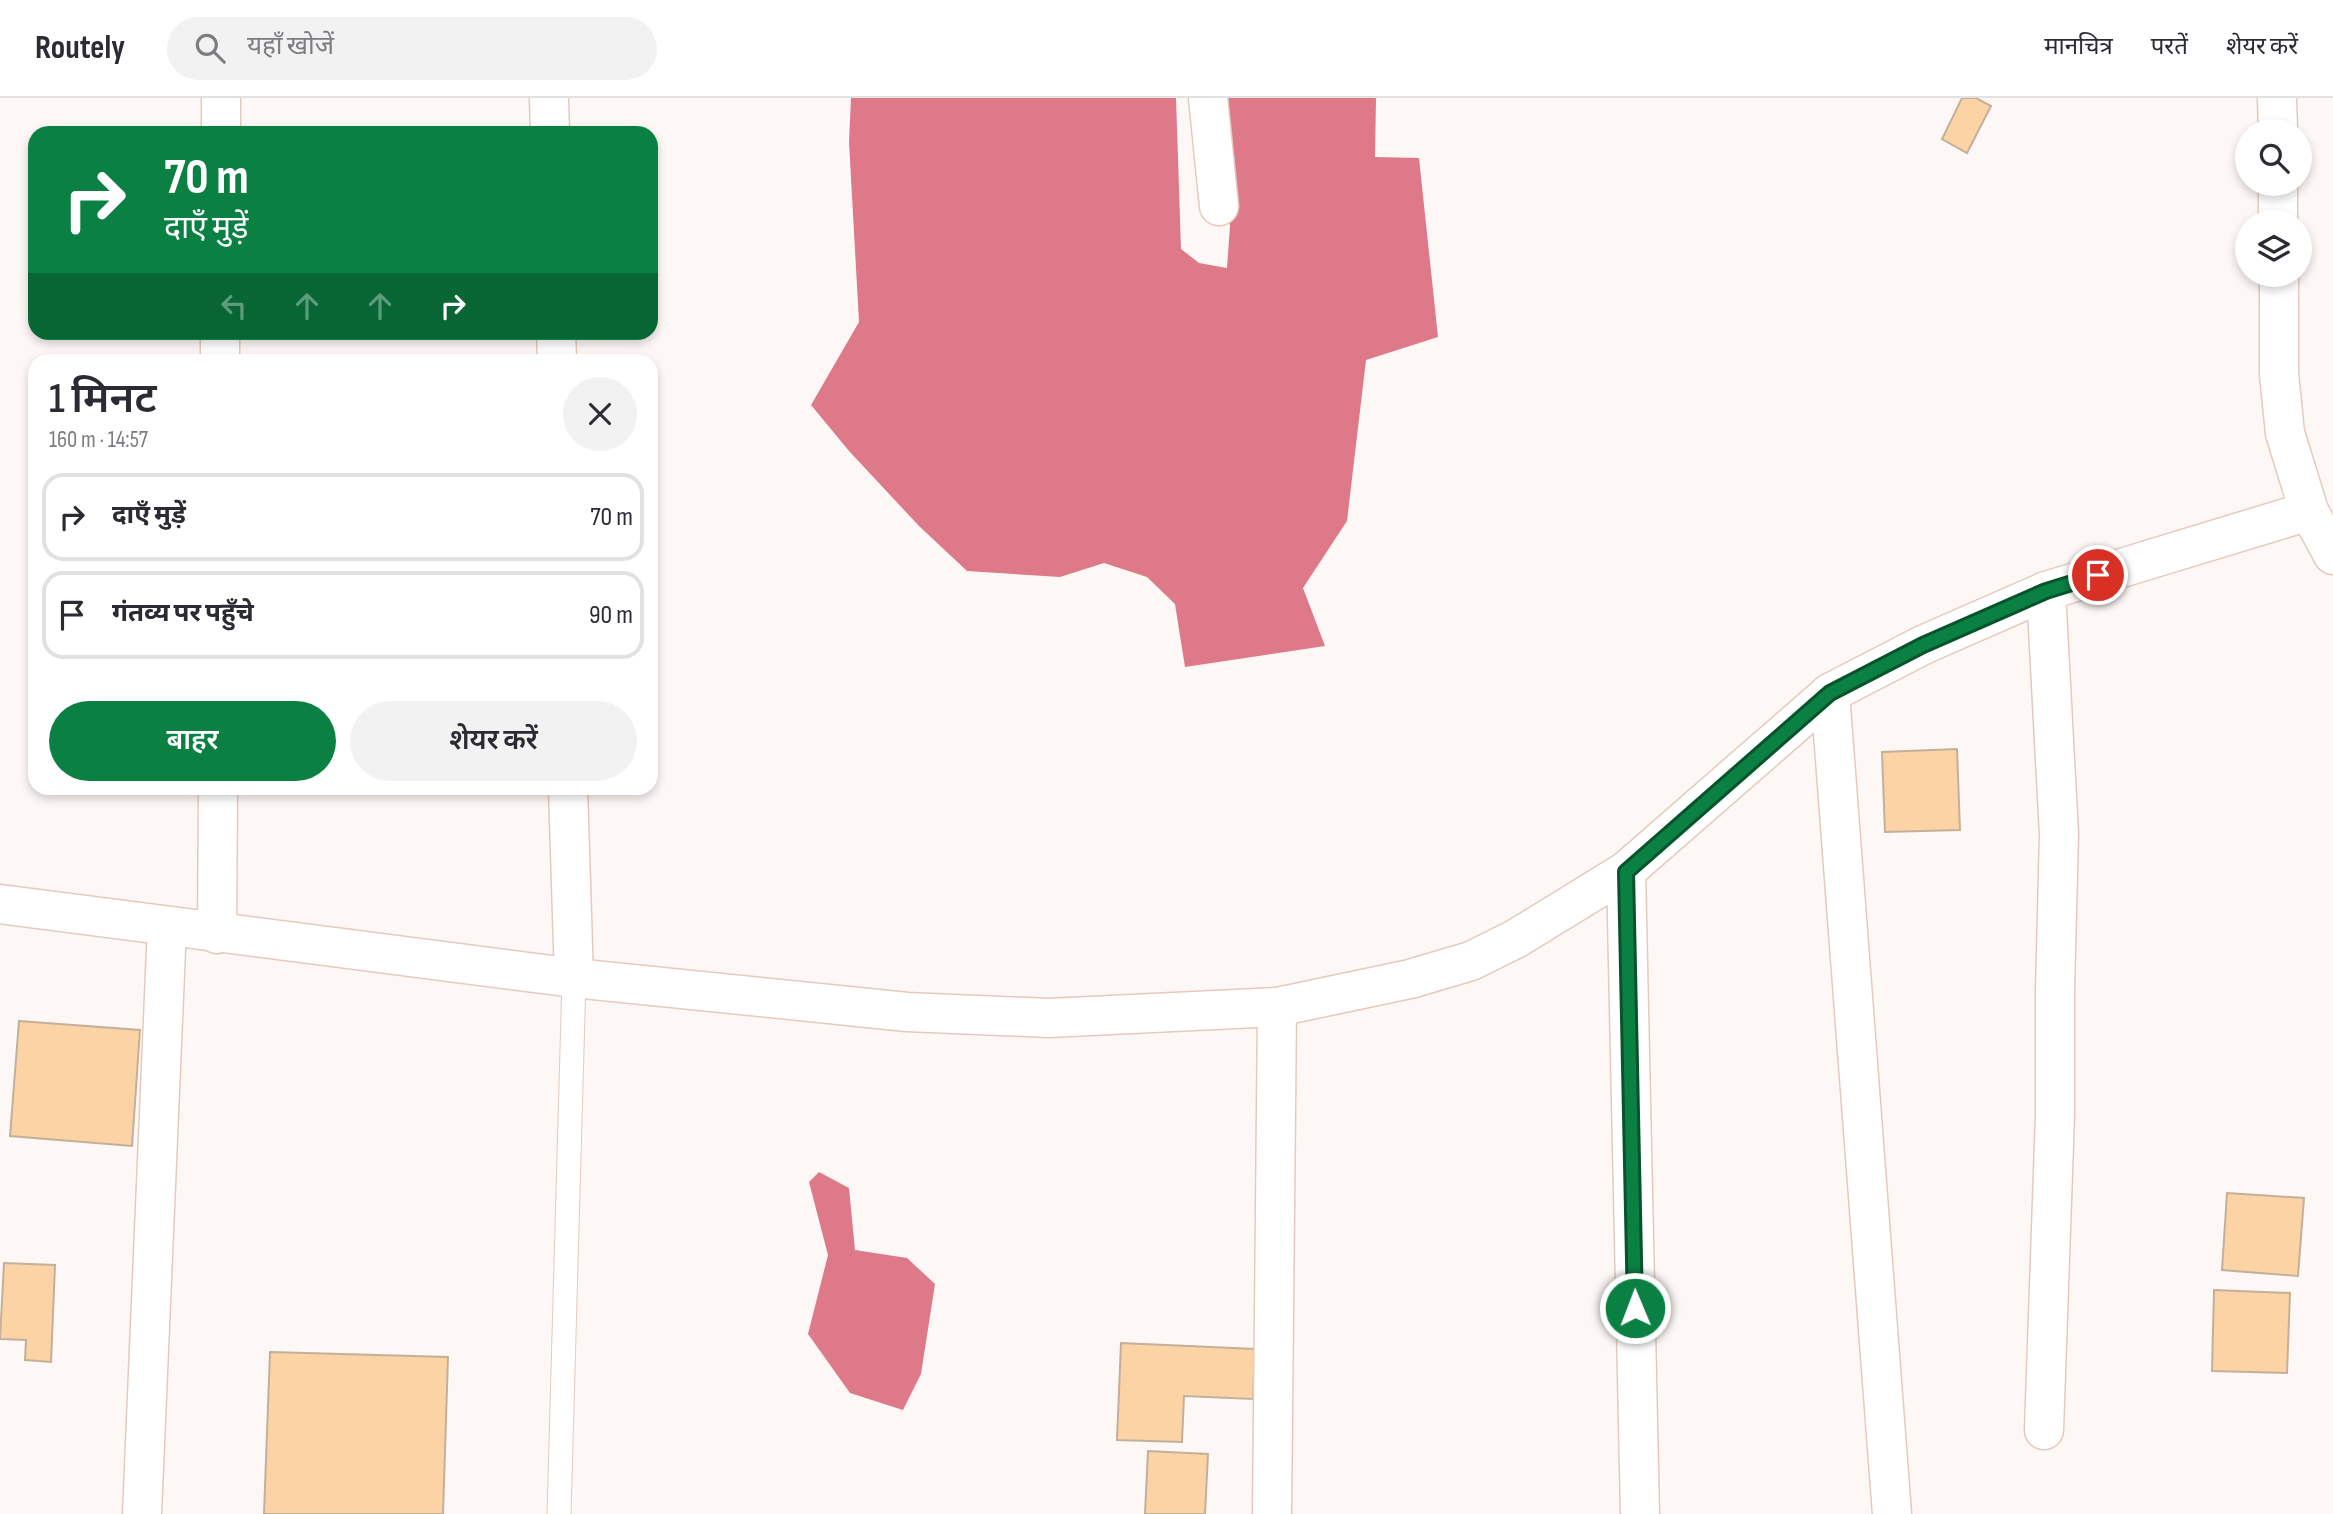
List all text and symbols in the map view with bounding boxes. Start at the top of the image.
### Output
search box [167,17,657,80]
text: Routely [35,28,125,68]
icon: search [191,29,229,67]
text: यहाँ खोजें [247,31,334,62]
text: मानचित्र [2044,32,2113,61]
text: परतें [2151,32,2188,61]
text: शेयर करें [2226,32,2298,61]
map controls [2235,119,2312,287]
button: search [2235,119,2312,196]
text: 70 m [164,149,249,208]
icon: right [49,154,140,245]
text: दाएँ मुड़ें [164,209,248,248]
button: layers [2235,210,2312,287]
icon: left [215,287,253,325]
icon: ahead [288,287,326,325]
icon: ahead [361,287,399,325]
icon: right [434,287,472,325]
text: 1 मिनट [49,374,157,425]
button: close [563,377,637,451]
text: 160 m · 14:57 [49,426,148,454]
icon: right [53,498,91,536]
text: दाएँ मुड़ें [112,500,186,531]
text: 70 m [590,502,633,533]
pin [2068,545,2128,605]
icon: arrive [2079,556,2117,594]
icon: arrive [53,596,91,634]
text: गंतव्य पर पहुँचे [112,598,254,629]
text: 90 m [589,600,633,631]
button: बाहर [49,701,336,781]
button: शेयर करें [350,701,637,781]
position arrow [1598,1271,1672,1345]

